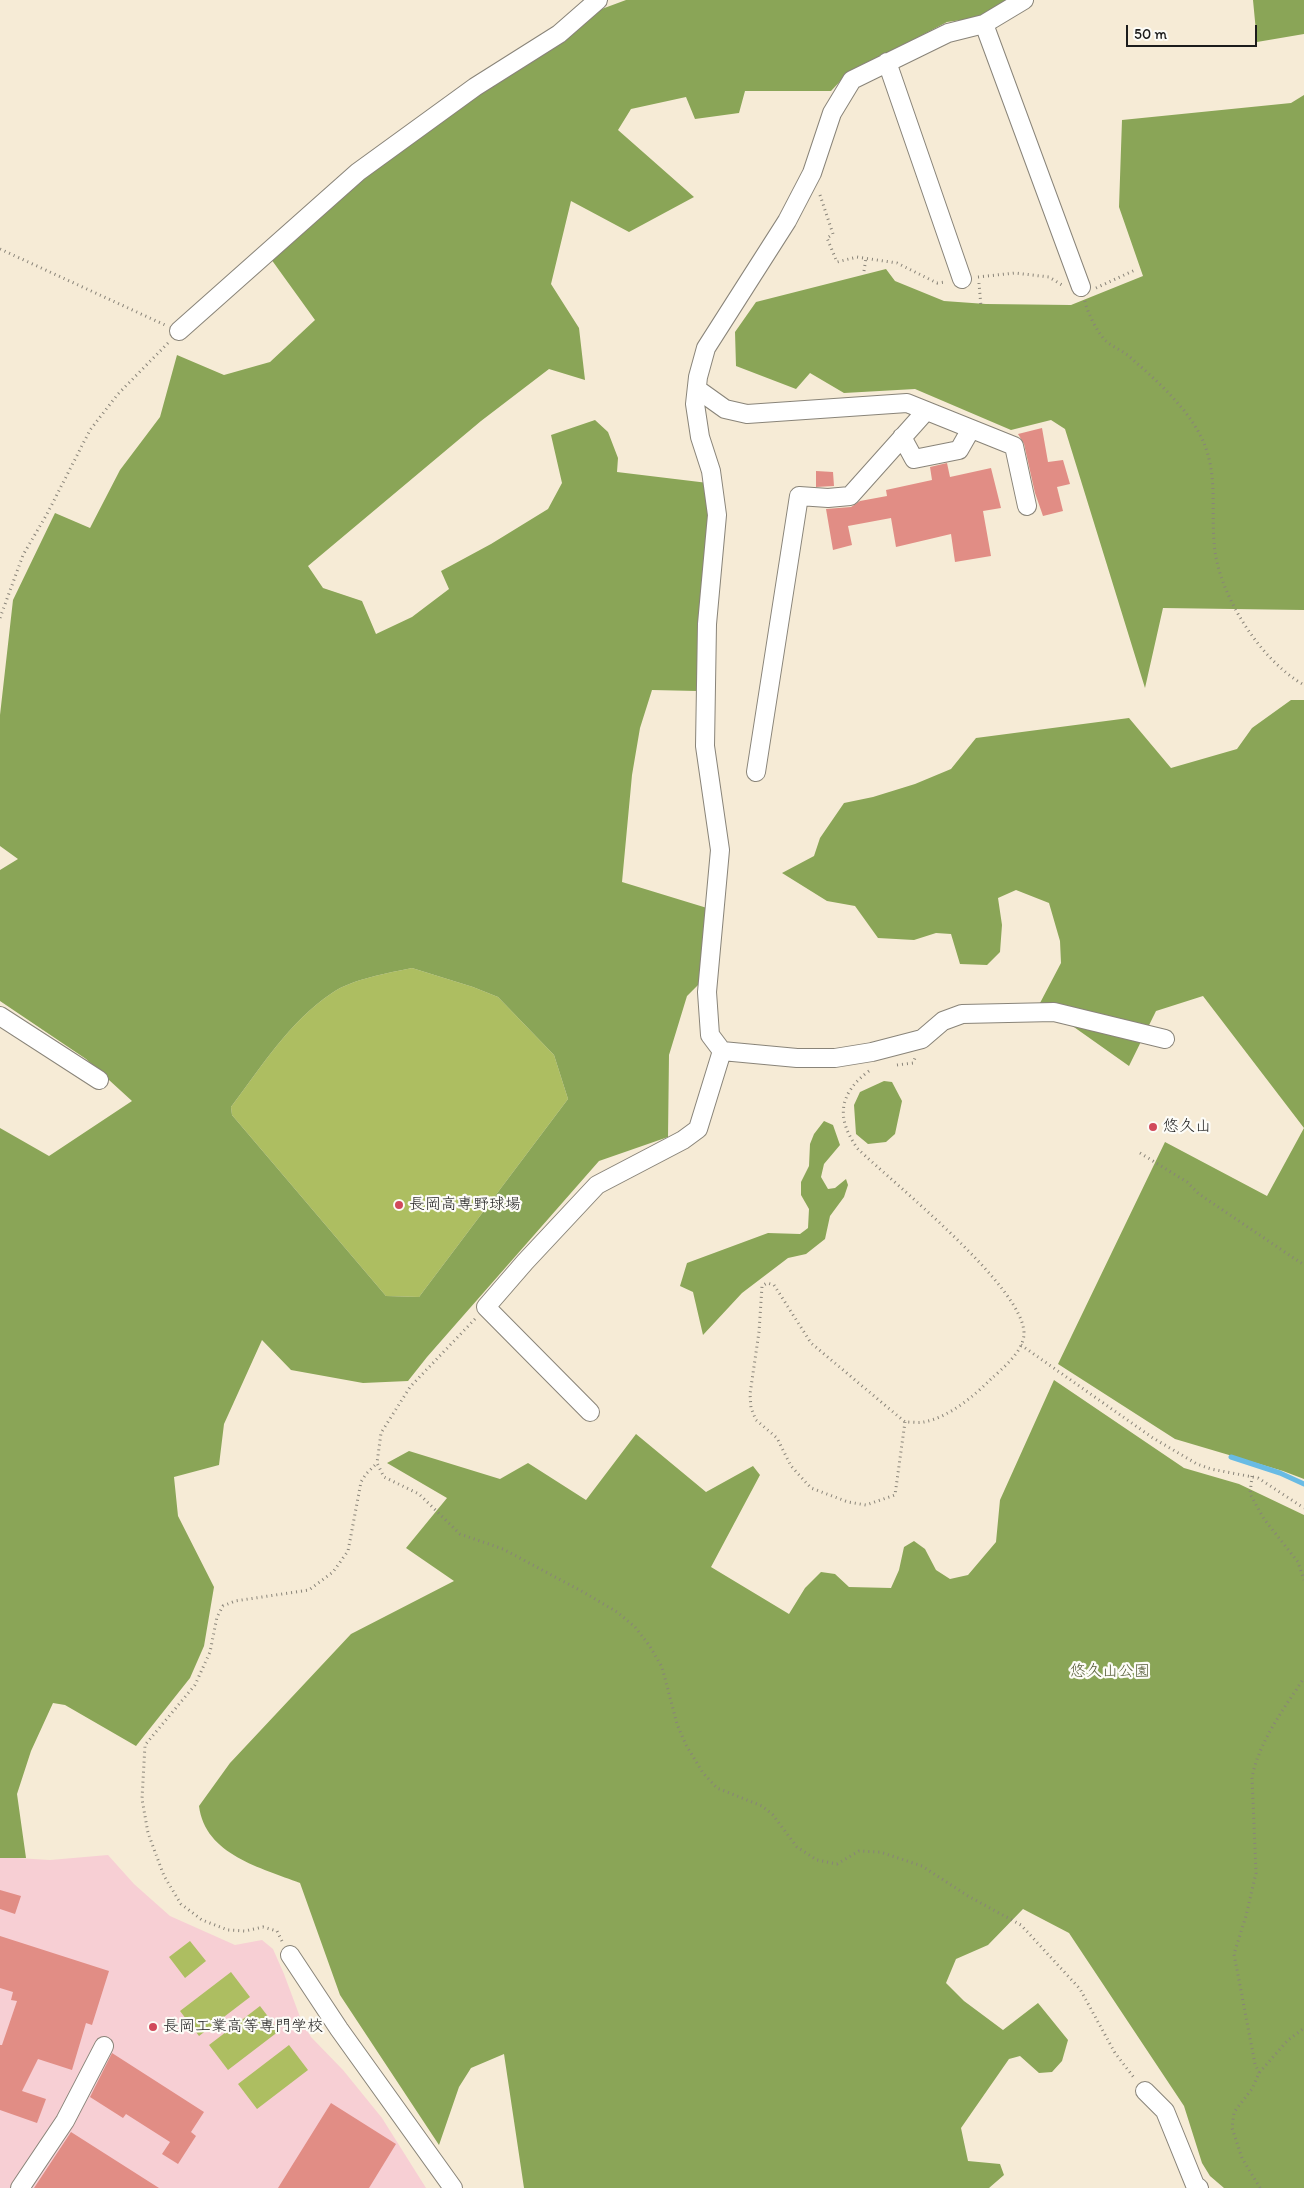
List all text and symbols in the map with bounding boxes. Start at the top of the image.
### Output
scale bar [1129,15,1260,47]
text: 50 m [1134,25,1167,43]
place label: 悠久山 [1163,1117,1211,1137]
marker: 悠久山 [1147,1121,1159,1133]
place label: 長岡高専野球場 [409,1195,521,1215]
marker: 長岡高専野球場 [393,1199,405,1211]
park label: 悠久山公園 [1070,1662,1150,1682]
place label: 長岡工業高等専門学校 [163,2017,323,2037]
marker: 長岡工業高等専門学校 [147,2021,159,2033]

